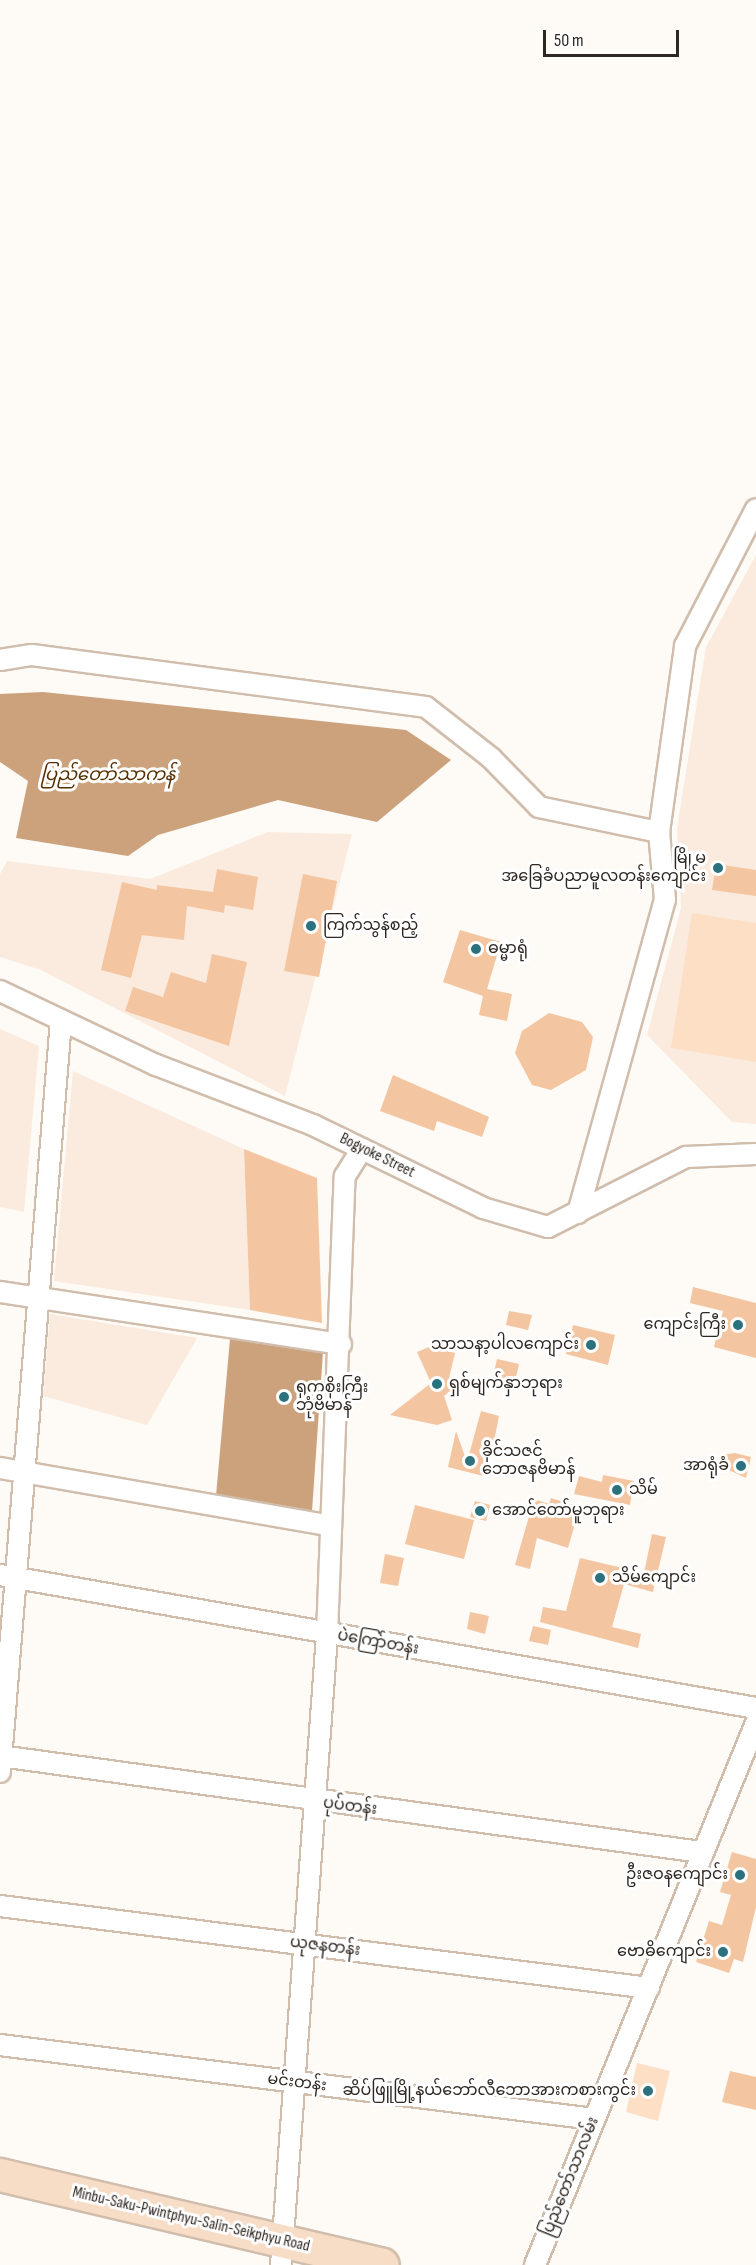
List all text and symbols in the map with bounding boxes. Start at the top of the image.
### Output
scale bar [546,18,682,56]
text: 50 m [554,30,584,51]
water label: ပြည်တော်သာကန် [41,764,175,786]
place label: မြို့မ အခြေခံပညာမူလတန်းကျောင်း [501,849,706,887]
marker: မြို့မ အခြေခံပညာမူလတန်းကျောင်း [711,861,725,875]
place label: ကြက်သွန်စည့် [323,916,418,936]
marker: ကြက်သွန်စည့် [304,919,318,933]
place label: ဓမ္မာရုံ [488,939,528,959]
marker: ဓမ္မာရုံ [469,942,483,956]
street label: Bogyoke Street [336,1130,418,1182]
place label: ကျောင်းကြီး [644,1315,726,1335]
marker: ကျောင်းကြီး [731,1318,745,1332]
place label: သာသနာ့ပါလကျောင်း [431,1335,579,1355]
marker: သာသနာ့ပါလကျောင်း [584,1338,598,1352]
place label: ရှစ်မျက်နှာဘုရား [449,1374,563,1394]
marker: ရှစ်မျက်နှာဘုရား [430,1377,444,1391]
place label: ရုက္ခစိုးကြီး ဘုံဗိမာန် [296,1378,368,1416]
marker: ရုက္ခစိုးကြီး ဘုံဗိမာန် [277,1390,291,1404]
place label: ခိုင်သဇင် ဘောဇနဗိမာန် [482,1442,575,1480]
marker: ခိုင်သဇင် ဘောဇနဗိမာန် [463,1454,477,1468]
place label: အာရုံခံ [683,1456,729,1476]
marker: အာရုံခံ [734,1459,748,1473]
place label: သိမ် [629,1480,658,1500]
marker: သိမ် [610,1483,624,1497]
place label: အောင်တော်မူဘုရား [492,1501,624,1521]
marker: အောင်တော်မူဘုရား [473,1504,487,1518]
place label: သိမ်ကျောင်း [612,1568,696,1588]
marker: သိမ်ကျောင်း [593,1571,607,1585]
street label: ပဲကြော်တန်း [336,1626,420,1660]
street label: ပုပ်တန်း [322,1794,378,1820]
place label: ဦးဇဝနကျောင်း [626,1865,728,1885]
marker: ဦးဇဝနကျောင်း [733,1868,747,1882]
street label: ယုဇနတန်း [289,1933,361,1961]
place label: ဗောဓိကျောင်း [617,1942,711,1962]
marker: ဗောဓိကျောင်း [716,1945,730,1959]
street label: မင်းတန်း [266,2070,328,2096]
place label: ဆိပ်ဖြူမြို့နယ်ဘော်လီဘောအားကစားကွင်း [342,2081,636,2101]
marker: ဆိပ်ဖြူမြို့နယ်ဘော်လီဘောအားကစားကွင်း [641,2084,655,2098]
street label: ပြည်တော်သာလမ်း [538,2115,604,2239]
street label: Minbu-Saku-Pwintphyu-Salin-Seikphyu Road [71,2183,311,2257]

